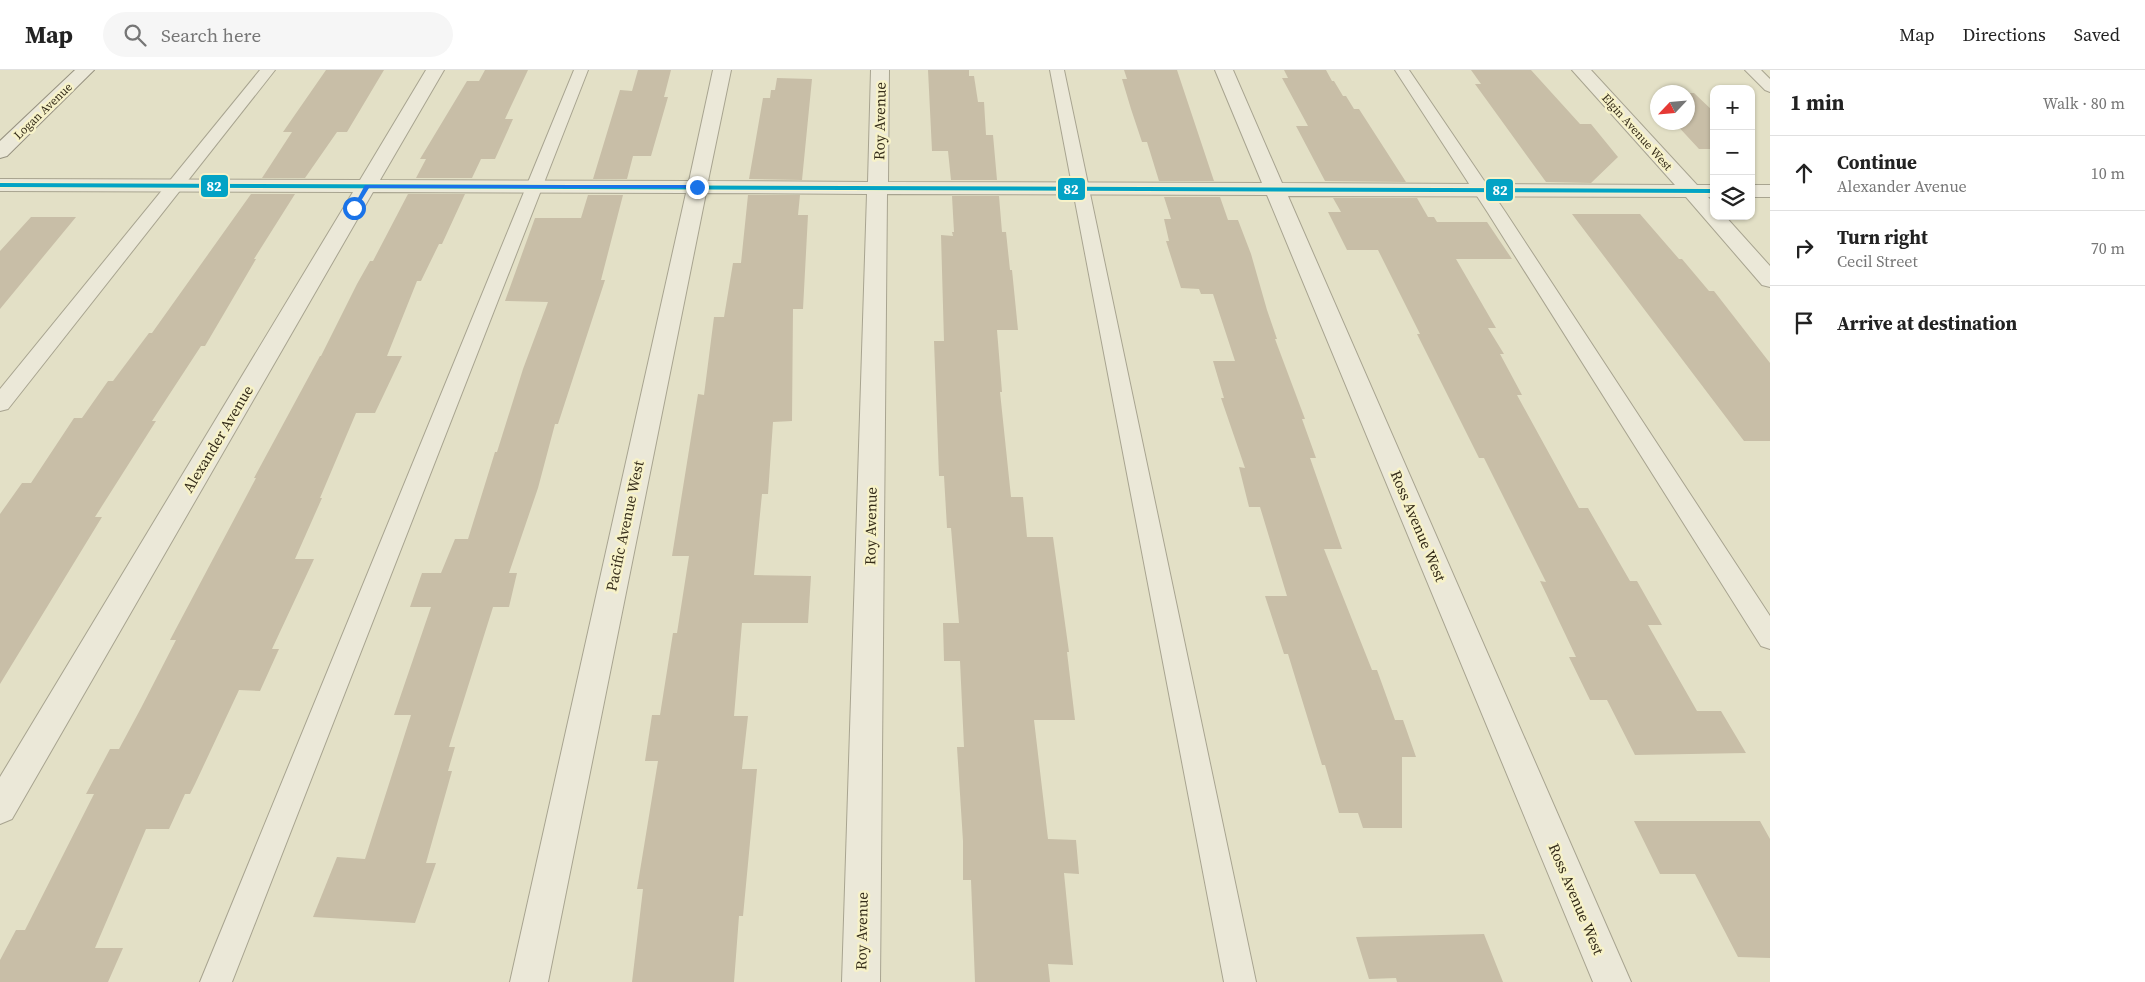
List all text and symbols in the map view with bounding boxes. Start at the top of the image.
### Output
search box [103,12,453,57]
text: Map [25,18,73,51]
icon: search [121,21,149,49]
text: Search here [161,22,261,48]
text: Map [1899,22,1935,47]
text: Directions [1963,22,2046,47]
text: Saved [2074,22,2120,47]
street label: Logan Avenue [10,79,76,143]
street label: Roy Avenue [868,81,891,160]
north arrow [1650,85,1695,130]
map controls [1710,85,1755,220]
button: + [1710,85,1755,130]
text: 1 min [1790,88,1845,117]
street label: Elgin Avenue West [1598,90,1676,174]
text: Walk · 80 m [2043,92,2125,114]
button: − [1710,130,1755,175]
text: Continue [1837,149,1917,175]
icon: ahead [1790,159,1818,187]
text: 10 m [2091,162,2125,184]
line badge: 82 [200,174,229,198]
button: layers [1710,175,1755,220]
text: Alexander Avenue [1837,175,1967,197]
text: 82 [206,176,222,196]
route end [686,176,709,199]
line badge: 82 [1057,177,1086,201]
line badge: 82 [1485,178,1514,202]
text: 82 [1063,179,1079,199]
text: 82 [1492,180,1508,200]
route start [343,197,366,220]
text: Turn right [1837,224,1928,250]
icon: right [1790,234,1818,262]
text: 70 m [2091,237,2125,259]
text: Cecil Street [1837,250,1918,272]
icon: arrive [1790,309,1818,337]
text: Arrive at destination [1837,310,2017,336]
street label: Alexander Avenue [177,381,258,496]
street label: Pacific Avenue West [600,459,649,593]
street label: Ross Avenue West [1386,467,1451,585]
street label: Roy Avenue [859,486,882,565]
street label: Ross Avenue West [1544,840,1609,958]
street label: Roy Avenue [850,891,873,970]

